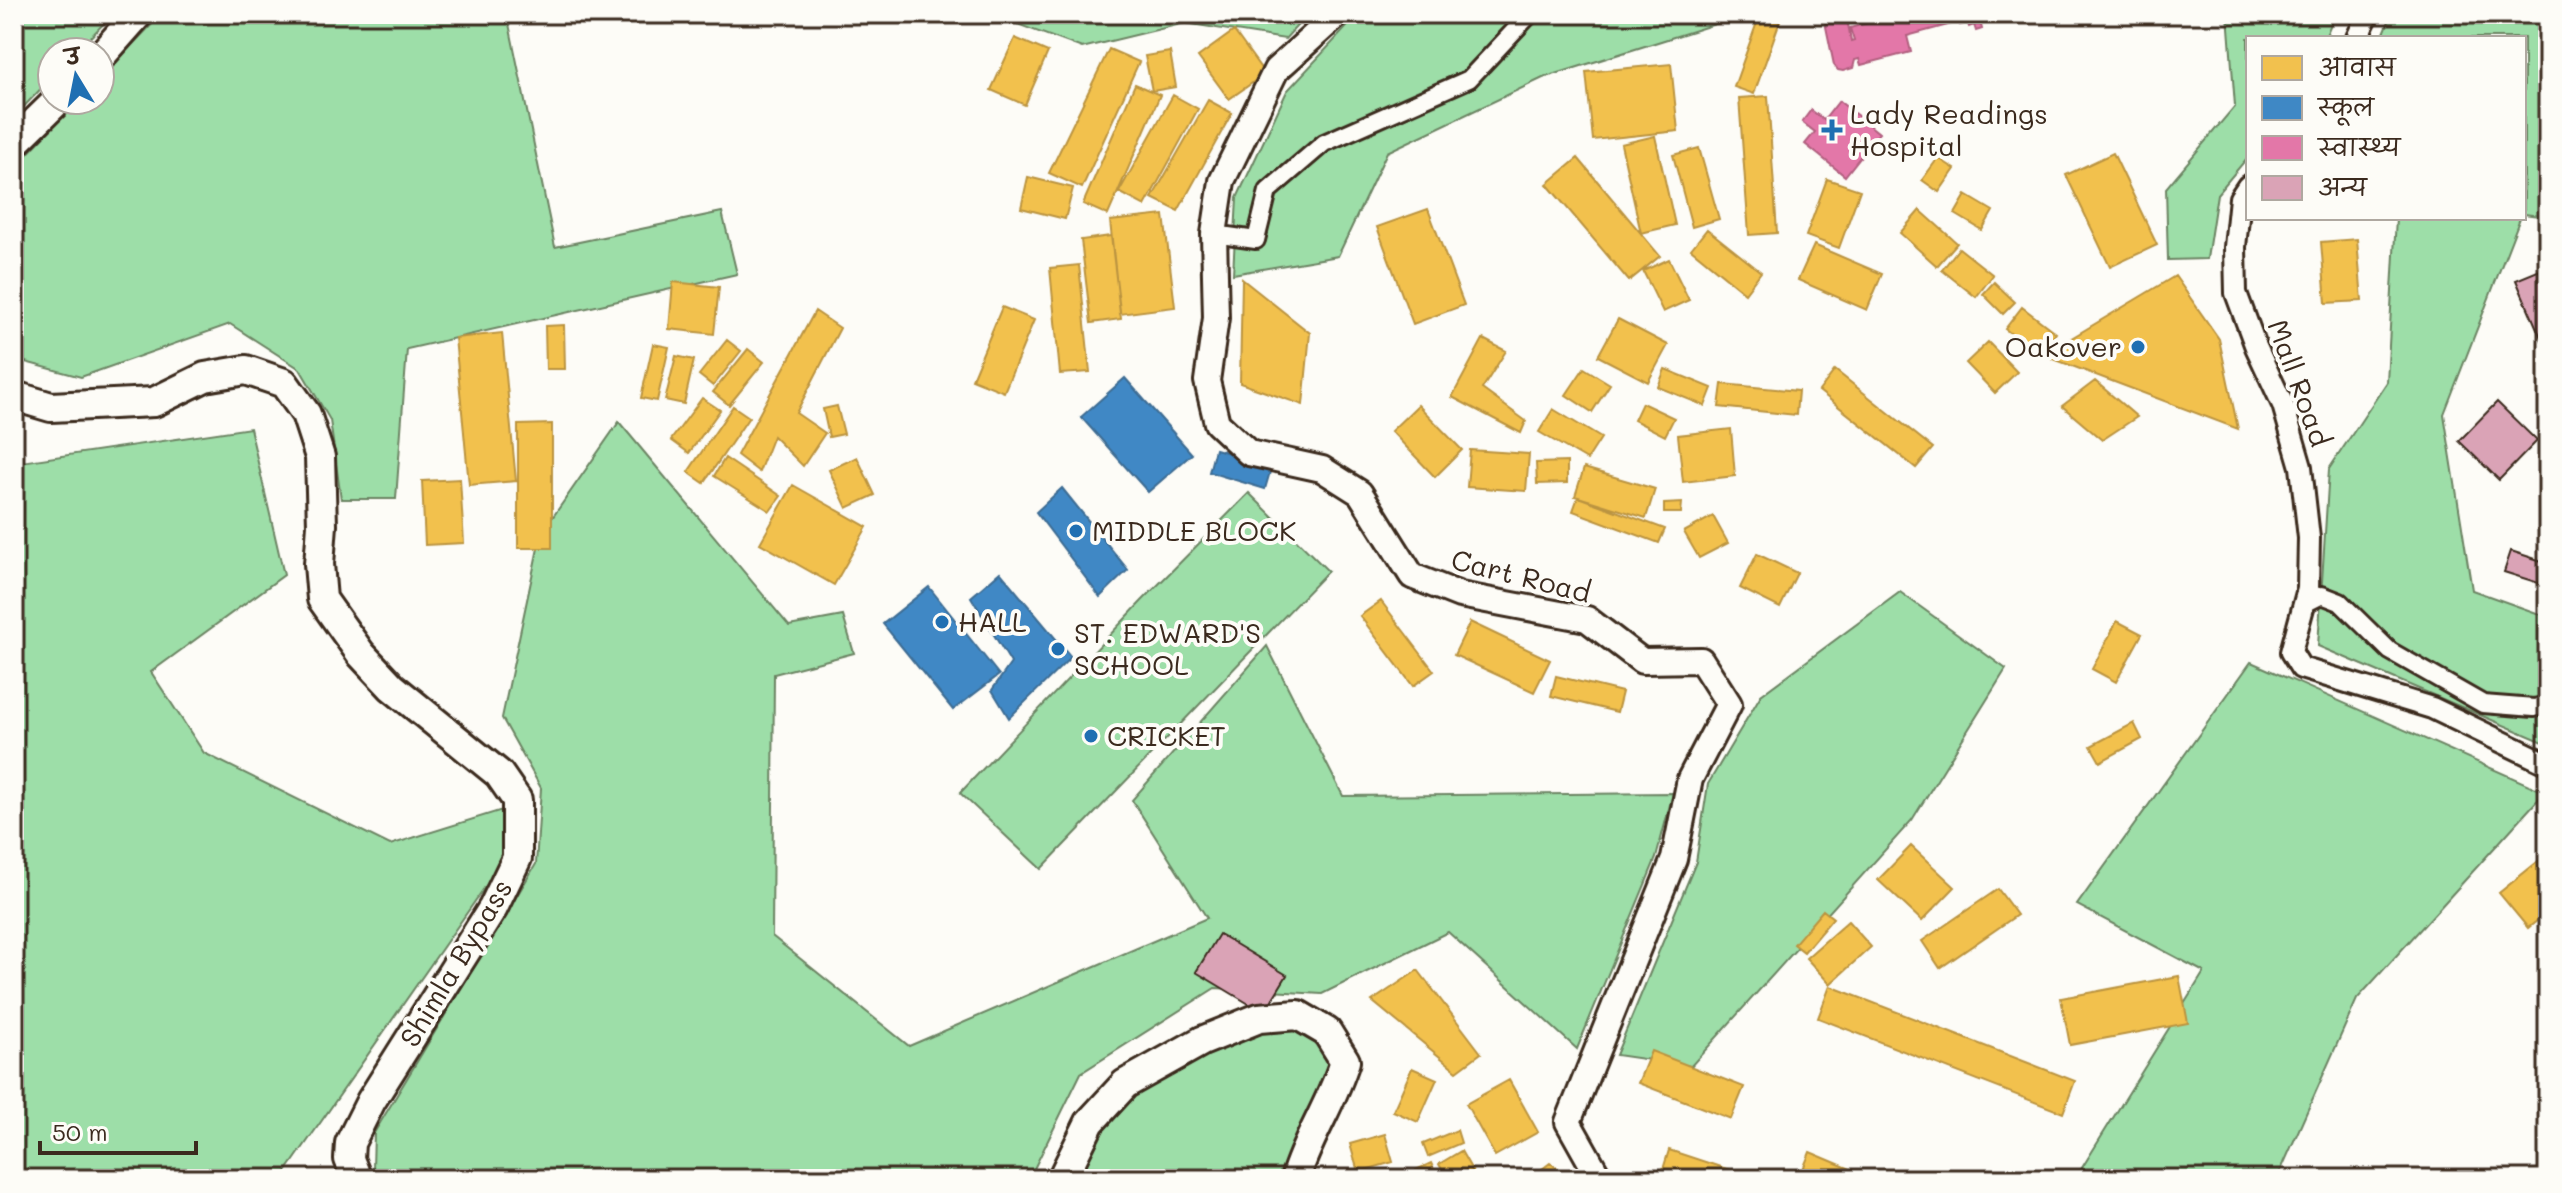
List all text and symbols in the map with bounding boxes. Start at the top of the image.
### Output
north arrow [36,36,116,116]
legend [2246,36,2526,220]
text: उ [61,40,84,72]
text: आवास [2318,51,2397,82]
text: स्कूल [2316,91,2376,126]
place label: Lady Readings Hospital [1850,95,2048,163]
marker: Lady Readings Hospital [1821,119,1843,141]
text: स्वास्थ्य [2316,131,2402,162]
text: अन्य [2318,171,2368,202]
street label: Mall Road [2260,314,2340,451]
place label: Oakover [2005,328,2122,364]
marker: Oakover [2129,338,2147,356]
place label: MIDDLE BLOCK [1092,512,1296,548]
marker: MIDDLE BLOCK [1067,522,1085,540]
street label: Cart Road [1448,540,1595,610]
place label: HALL [958,603,1027,639]
marker: HALL [933,613,951,631]
place label: ST. EDWARD'S SCHOOL [1074,614,1261,682]
marker: ST. EDWARD'S SCHOOL [1049,640,1067,658]
place label: CRICKET [1107,717,1226,753]
marker: CRICKET [1082,727,1100,745]
street label: Shimla Bypass [391,872,519,1053]
scale bar [40,1105,196,1155]
text: 50 m [52,1116,108,1147]

